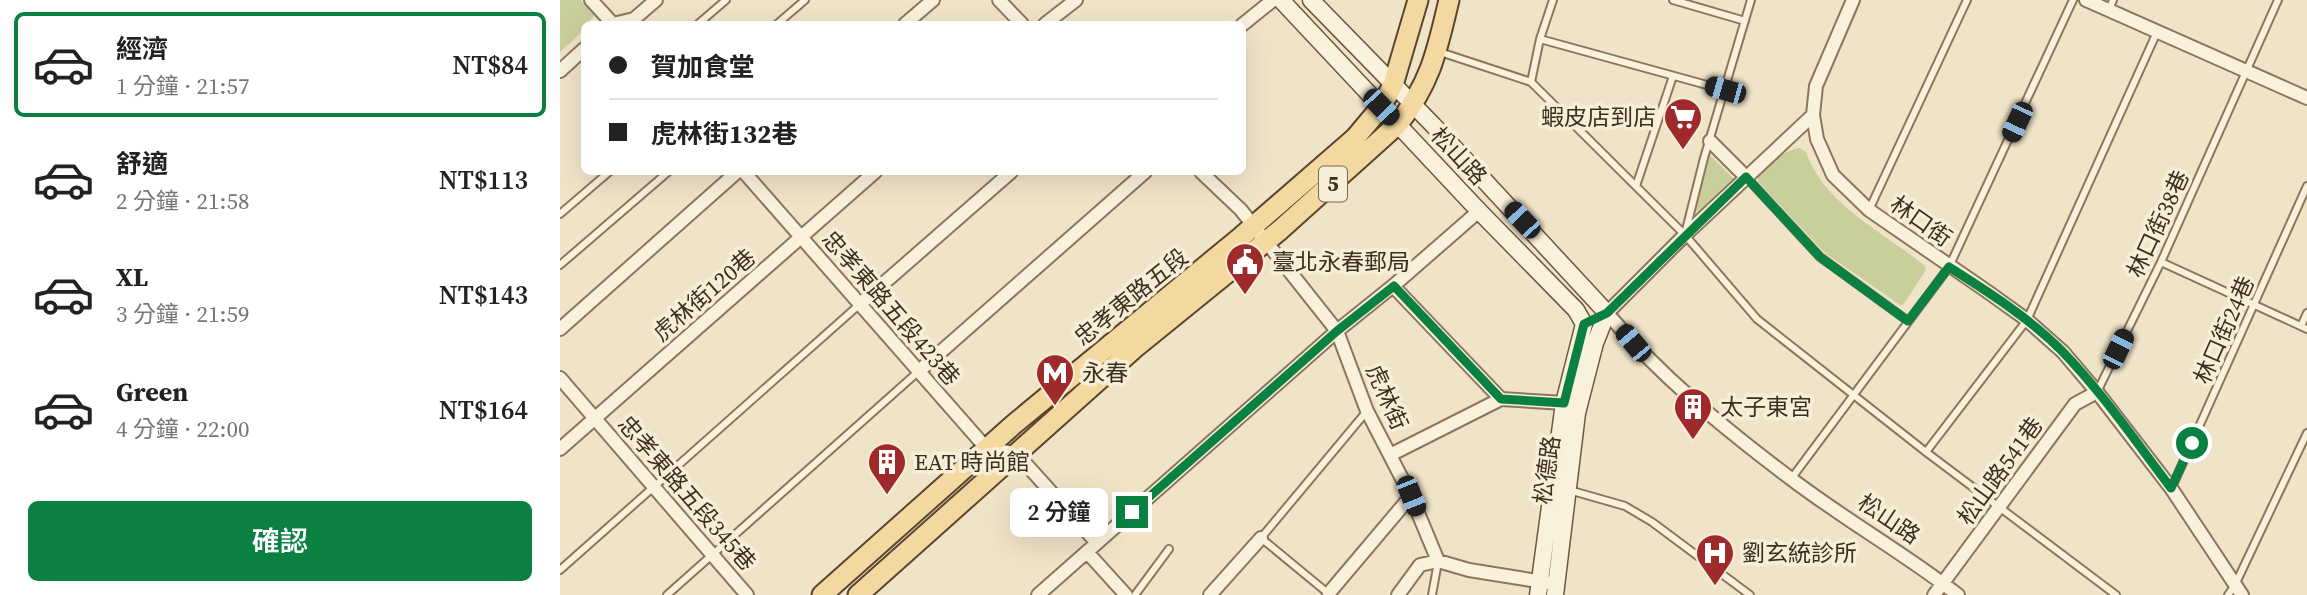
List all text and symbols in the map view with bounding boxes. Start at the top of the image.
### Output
text: 經濟 [116,31,168,67]
icon: car [32,33,95,96]
text: NT$84 [452,47,528,83]
text: 賀加食堂 [651,49,755,85]
text: 1 分鐘 · 21:57 [116,70,249,102]
car [1702,74,1749,106]
car [1359,85,1404,129]
supermarket icon: 蝦皮店到店 [1662,96,1704,151]
car [1999,99,2036,145]
place label: 蝦皮店到店 [1541,101,1656,133]
text: 虎林街132巷 [651,116,797,152]
street label: 松山路 [1424,120,1494,192]
text: 舒適 [116,146,168,182]
icon: car [32,148,95,211]
text: NT$113 [439,162,528,198]
street label: 林口街38巷 [2119,165,2197,283]
road number: 5 [1319,166,1347,202]
text: 2 分鐘 · 21:58 [116,185,249,217]
street label: 林口街 [1884,188,1958,254]
car [1500,197,1545,243]
street label: 忠孝東路五段423巷 [815,224,967,392]
street label: 虎林街120巷 [646,241,762,349]
street label: 忠孝東路五段 [1067,241,1195,353]
public building icon: 臺北永春郵局 [1224,241,1266,296]
place label: 臺北永春郵局 [1272,246,1410,278]
text: XL [116,259,148,295]
icon: car [32,263,95,326]
street label: 林口街24巷 [2186,271,2262,389]
text: NT$143 [439,277,528,313]
text: 3 分鐘 · 21:59 [116,298,249,330]
car [1612,320,1655,366]
car [2100,326,2137,372]
metro station icon: 永春 [1034,352,1076,407]
place label: 永春 [1082,357,1128,389]
street label: 虎林街 [1358,359,1416,435]
text: Green [116,374,188,410]
icon: car [32,378,95,441]
building icon: 太子東宮 [1672,386,1714,441]
place label: 太子東宮 [1720,391,1812,423]
text: NT$164 [439,392,528,428]
street label: 忠孝東路五段345巷 [611,409,763,577]
street label: 松山路541巷 [1950,410,2050,532]
text: 4 分鐘 · 22:00 [116,413,249,445]
route start [2176,427,2208,459]
street label: 松德路 [1526,434,1568,506]
building icon: EAT 時尚館 [866,441,908,496]
place label: EAT 時尚館 [914,446,1030,478]
car [1394,473,1429,519]
street label: 松山路 [1851,486,1927,552]
callout: 2 分鐘 [1009,488,1108,536]
text: 2 分鐘 [1027,496,1091,528]
route end [1116,496,1148,528]
button: 確認 [28,501,532,581]
hospital icon: 劉玄統診所 [1694,532,1736,587]
place label: 劉玄統診所 [1742,537,1857,569]

